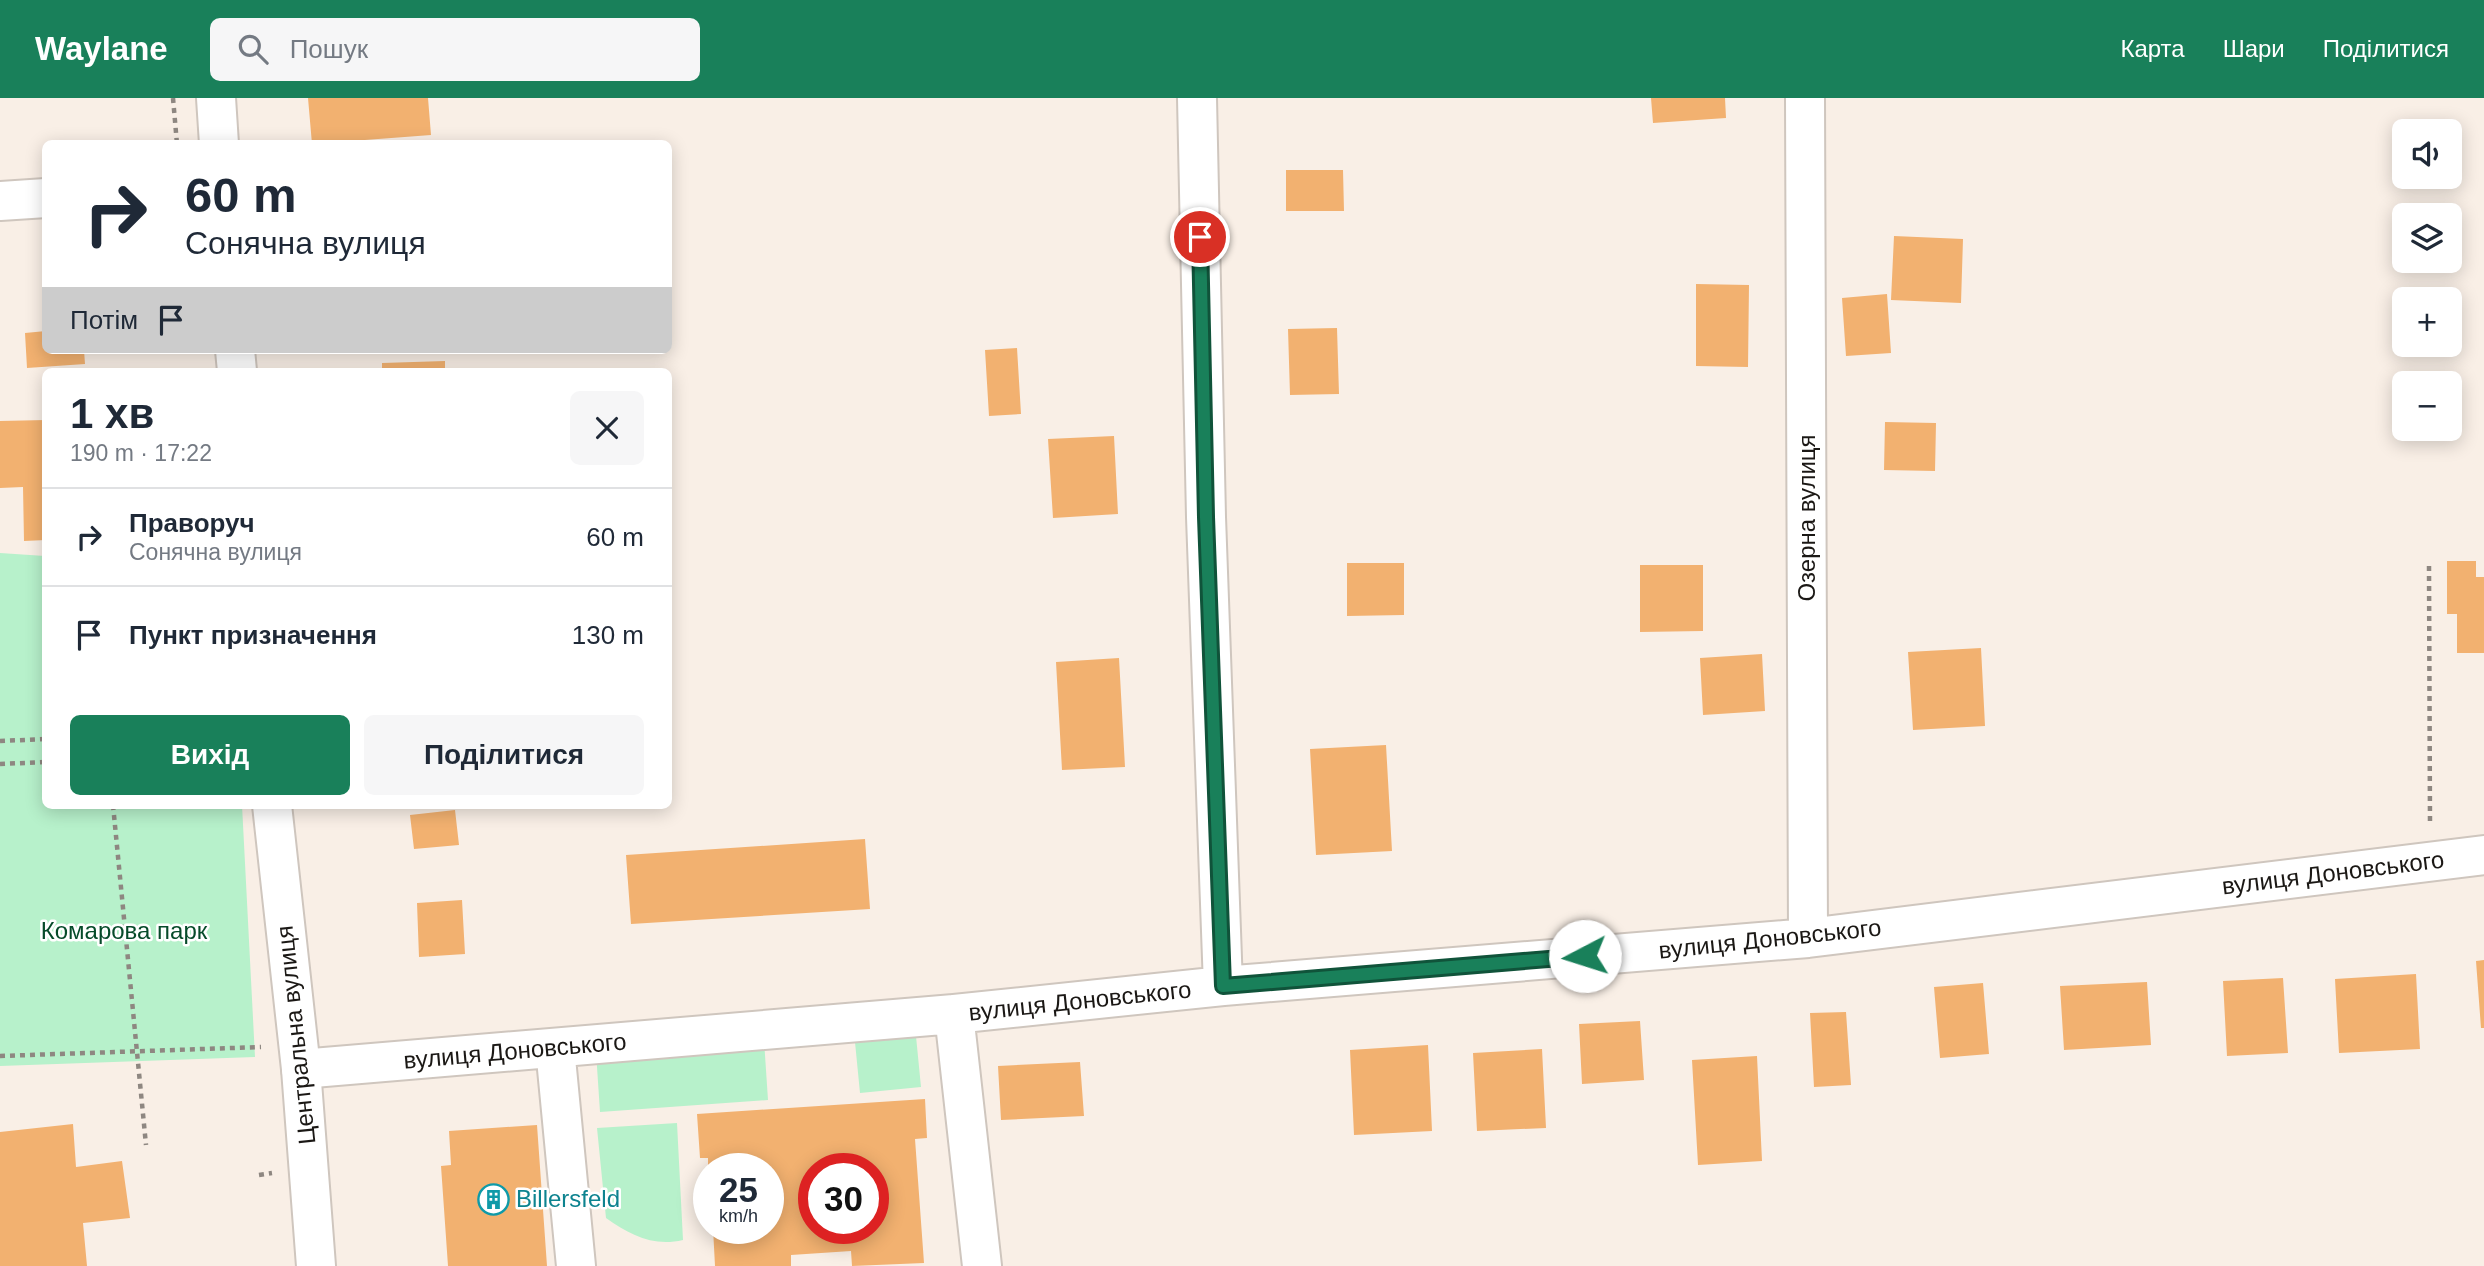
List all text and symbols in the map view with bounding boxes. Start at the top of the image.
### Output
search box [210,18,700,81]
text: Waylane [35,30,168,67]
icon: search [234,30,272,68]
text: Пошук [290,34,368,64]
text: Карта [2120,35,2185,62]
text: Шари [2223,35,2285,62]
text: Поділитися [2323,35,2449,62]
map controls [2392,119,2462,441]
button: sound [2392,119,2462,189]
icon: right [70,168,161,259]
text: 60 m [185,168,297,222]
button: layers [2392,203,2462,273]
pin [1170,207,1230,267]
icon: arrive [1181,218,1219,256]
text: Сонячна вулиця [185,225,426,261]
button: + [2392,287,2462,357]
icon: arrive [152,301,190,339]
text: Потім [70,305,138,335]
button: − [2392,371,2462,441]
text: 1 хв [70,390,154,437]
button: close [570,391,644,465]
street label: Озерна вулиця [1793,434,1820,602]
text: 190 m · 17:22 [70,440,212,466]
text: Праворуч [129,508,255,538]
icon: right [70,518,108,556]
text: 60 m [586,522,644,552]
text: Сонячна вулиця [129,539,302,565]
icon: arrive [70,616,108,654]
text: Пункт призначення [129,620,377,650]
text: 130 m [572,620,644,650]
button: Вихід [70,715,350,795]
button: Поділитися [364,715,644,795]
street label: вулиця Доновського [2220,845,2446,900]
street label: вулиця Доновського [1657,913,1883,964]
park label: Комарова парк [41,917,208,944]
position arrow [1548,919,1622,993]
street label: Центральна вулиця [271,924,320,1146]
street label: вулиця Доновського [967,975,1193,1026]
street label: вулиця Доновського [402,1027,628,1074]
speed limit sign: 30 [798,1153,889,1244]
text: 25 [719,1170,758,1209]
building icon: Billersfeld [476,1182,510,1216]
place label: Billersfeld [516,1185,620,1212]
text: km/h [719,1206,758,1226]

